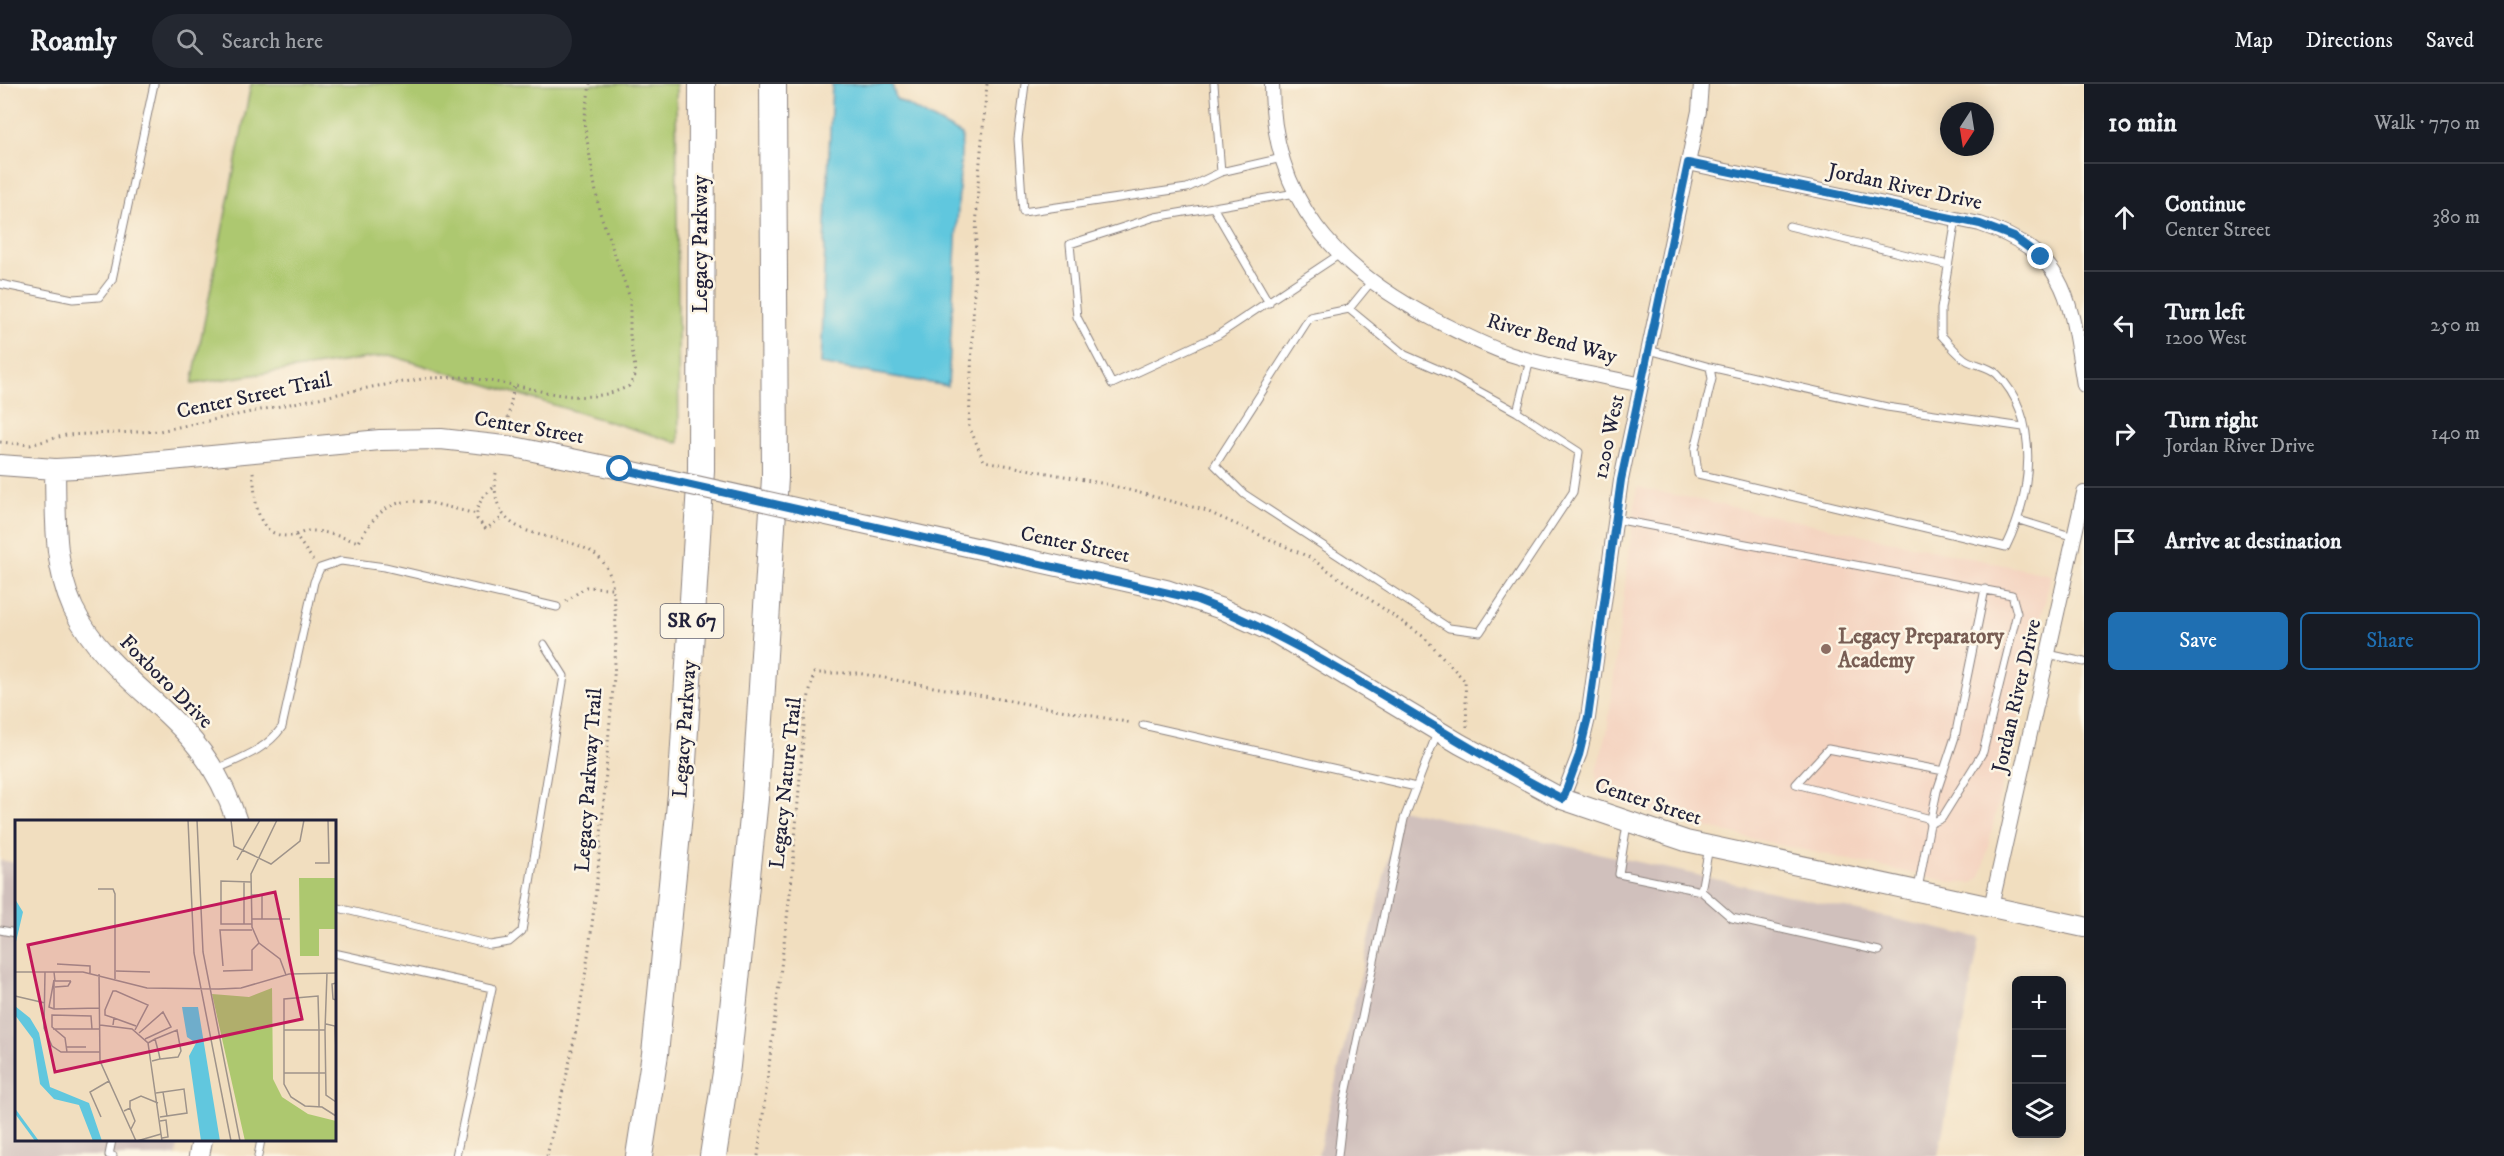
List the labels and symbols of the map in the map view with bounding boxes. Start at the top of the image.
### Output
north arrow [1940,102,1994,156]
street label: Jordan River Drive [1824,158,1985,216]
street label: Legacy Parkway [688,174,714,313]
route end [2027,243,2053,269]
street label: River Bend Way [1484,308,1621,370]
street label: Center Street Trail [174,367,334,425]
street label: 1200 West [1587,392,1631,482]
street label: Center Street [472,406,586,450]
route start [606,455,632,481]
street label: Center Street [1018,521,1132,569]
road number: SR 67 [660,604,724,638]
street label: Jordan River Drive [1986,616,2047,777]
place label: Legacy Preparatory Academy [1837,624,2005,674]
street label: Foxboro Drive [114,630,219,735]
marker: Legacy Preparatory Academy [1819,642,1833,656]
street label: Legacy Parkway [667,658,703,799]
street label: Legacy Parkway Trail [570,686,608,873]
street label: Legacy Nature Trail [764,695,808,870]
street label: Center Street [1591,772,1705,832]
inset map [15,820,336,1141]

